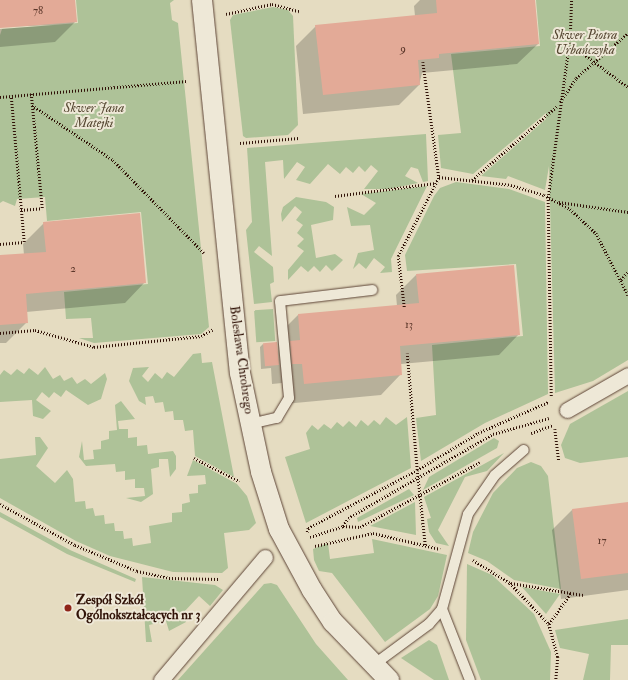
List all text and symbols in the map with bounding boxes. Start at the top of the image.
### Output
house number: 78 [33,4,43,18]
park label: Skwer Piotra Urbańczyka [553,28,617,59]
house number: 9 [400,42,406,56]
park label: Skwer Jana Matejki [64,101,124,132]
house number: 2 [70,262,76,276]
street label: Bolesława Chrobrego [226,305,256,415]
house number: 13 [405,318,413,332]
house number: 17 [598,534,606,548]
place label: Zespół Szkół Ogólnokształcących nr 3 [76,593,201,624]
marker: Zespół Szkół Ogólnokształcących nr 3 [63,603,73,613]

